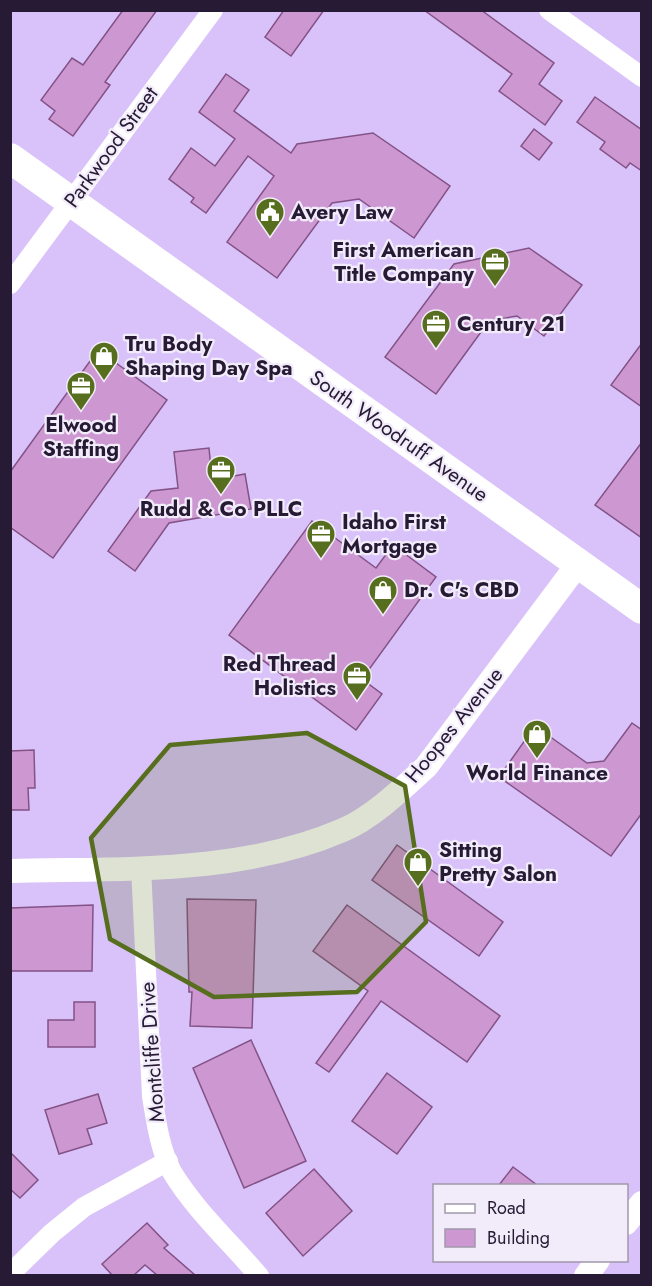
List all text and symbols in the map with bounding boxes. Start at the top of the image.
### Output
street label: Parkwood Street [57,80,165,214]
public building icon: Avery Law [254,196,286,238]
place label: Avery Law [290,197,394,227]
place label: First American Title Company [333,235,475,289]
office icon: First American Title Company [479,246,511,288]
office icon: Century 21 [420,308,452,350]
place label: Century 21 [457,309,566,339]
place label: Tru Body Shaping Day Spa [125,329,293,383]
shop icon: Tru Body Shaping Day Spa [88,340,120,382]
street label: South Woodruff Avenue [303,363,495,509]
office icon: Elwood Staffing [65,370,97,412]
place label: Elwood Staffing [43,410,119,464]
office icon: Rudd & Co PLLC [205,454,237,496]
place label: Rudd & Co PLLC [140,494,302,524]
place label: Idaho First Mortgage [342,507,446,561]
office icon: Idaho First Mortgage [305,518,337,560]
shop icon: Dr. C's CBD [367,574,399,616]
place label: Dr. C's CBD [404,575,519,605]
place label: Red Thread Holistics [223,649,336,703]
office icon: Red Thread Holistics [341,660,373,702]
street label: Hoopes Avenue [398,661,510,789]
shop icon: World Finance [521,718,553,760]
place label: World Finance [466,758,608,788]
place label: Sitting Pretty Salon [439,835,557,889]
shop icon: Sitting Pretty Salon [402,846,434,888]
street label: Montcliffe Drive [132,981,172,1123]
legend [433,1184,628,1262]
text: Road [487,1195,526,1221]
text: Building [487,1225,550,1251]

